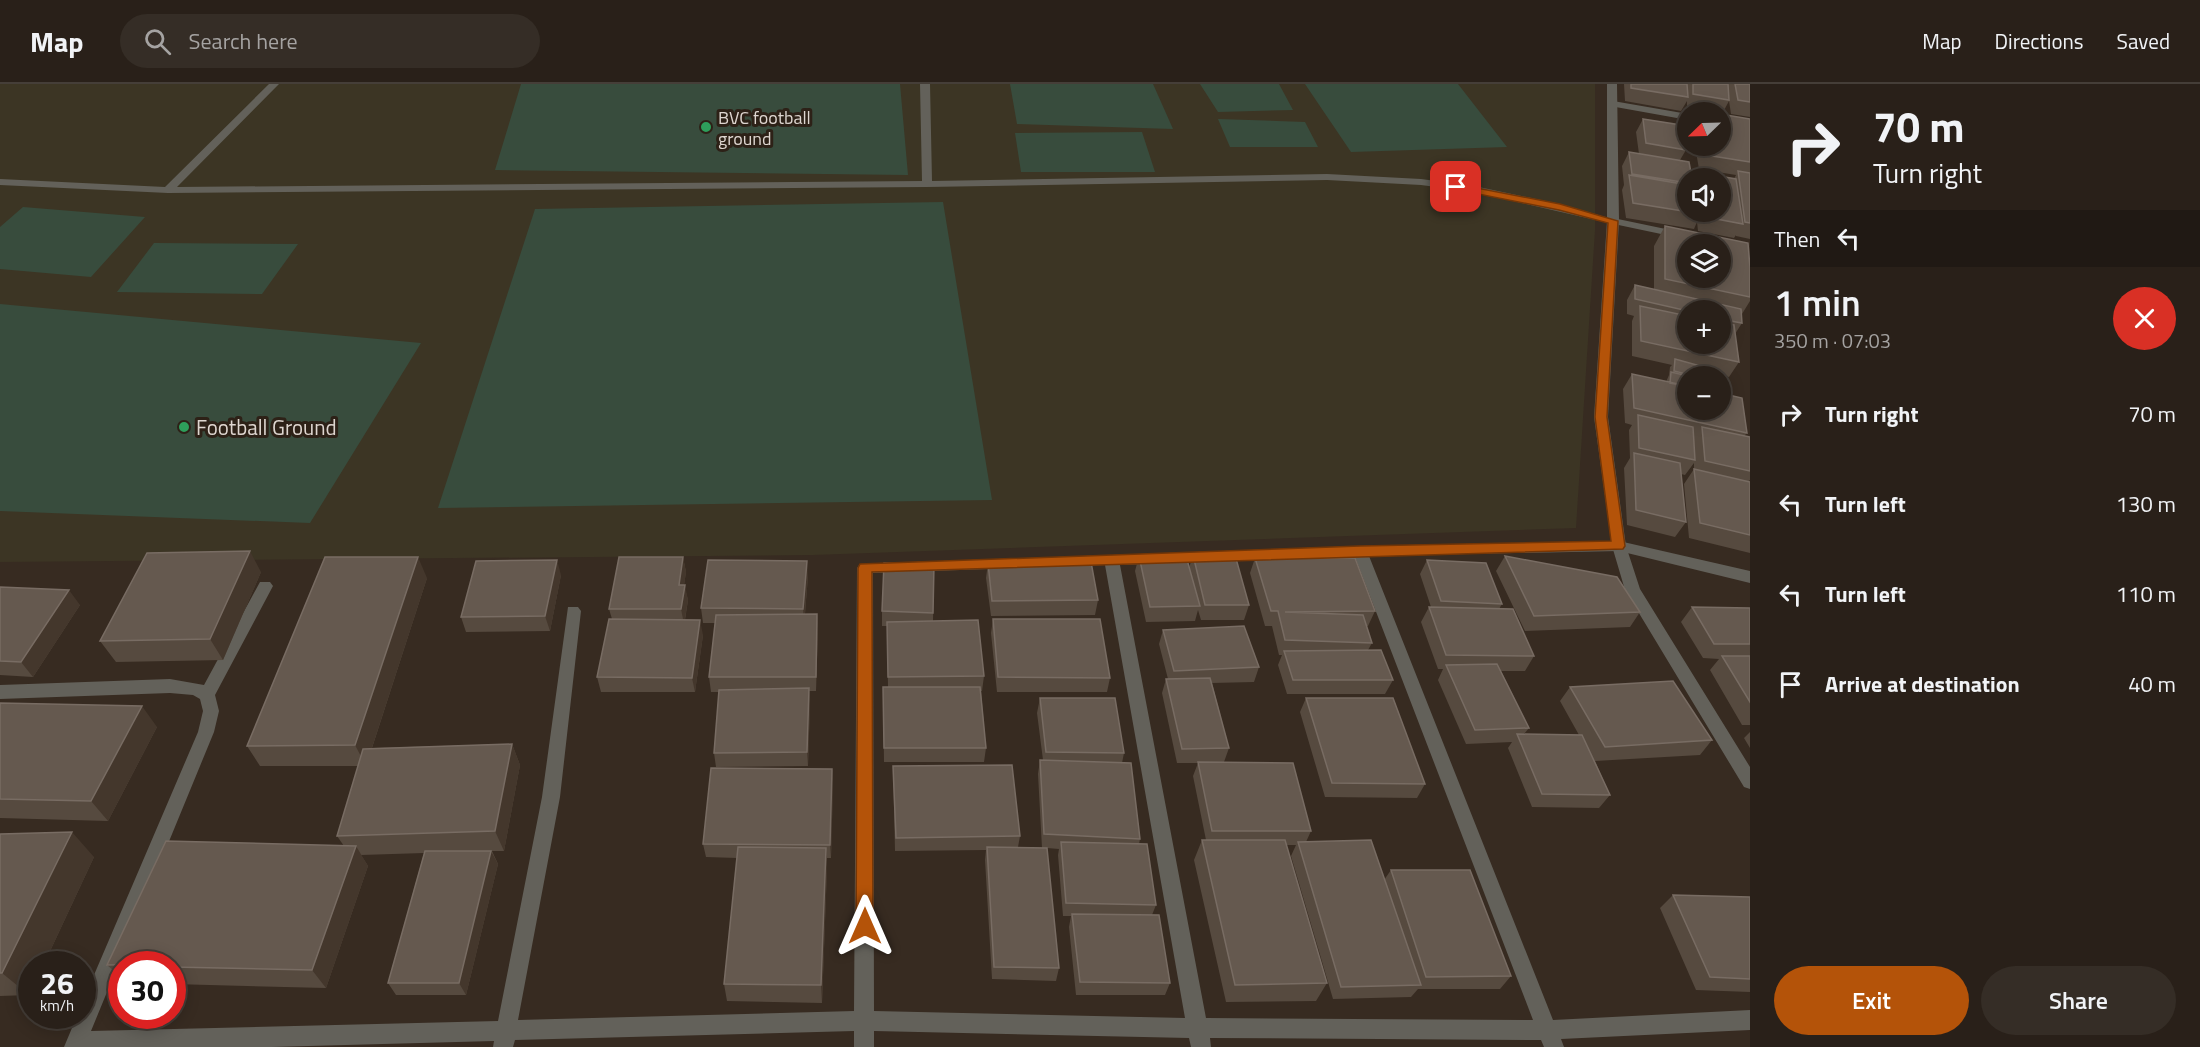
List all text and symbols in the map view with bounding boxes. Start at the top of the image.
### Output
search box [120,14,540,68]
text: Map [30,20,84,63]
text: Search here [189,24,298,58]
icon: search [141,25,174,58]
text: Map [1922,25,1962,57]
text: Directions [1995,25,2084,57]
text: Saved [2117,25,2170,57]
text: 70 m [1873,94,1965,158]
north arrow [1677,102,1731,156]
map controls [1677,102,1731,420]
place label: BVC football ground [718,104,811,152]
icon: right [1774,108,1852,186]
marker: BVC football ground [699,120,713,134]
text: Turn right [1873,152,1982,193]
pin [1430,161,1481,212]
button: sound [1677,168,1731,222]
icon: arrive [1439,170,1472,203]
text: Then [1774,222,1820,256]
icon: left [1832,222,1865,255]
button: layers [1677,234,1731,288]
text: 1 min [1774,275,1861,330]
button: close [2113,287,2176,350]
button: + [1677,300,1731,354]
text: 350 m · 07:03 [1774,325,1891,356]
button: − [1677,366,1731,420]
text: Turn right [1825,397,1919,431]
text: 70 m [2128,397,2176,431]
icon: right [1774,398,1807,431]
place label: Football Ground [196,411,337,443]
marker: Football Ground [177,420,191,434]
text: Turn left [1825,487,1906,521]
text: 130 m [2116,487,2176,521]
icon: left [1774,488,1807,521]
text: Turn left [1825,577,1906,611]
text: 110 m [2116,577,2176,611]
icon: left [1774,578,1807,611]
text: Arrive at destination [1825,667,2020,701]
text: 40 m [2128,667,2176,701]
icon: arrive [1774,668,1807,701]
position arrow [833,894,897,958]
speed limit sign: 30 [108,951,186,1029]
text: 26 [40,960,74,1006]
button: Exit [1774,966,1969,1035]
button: Share [1981,966,2176,1035]
text: km/h [40,994,74,1017]

